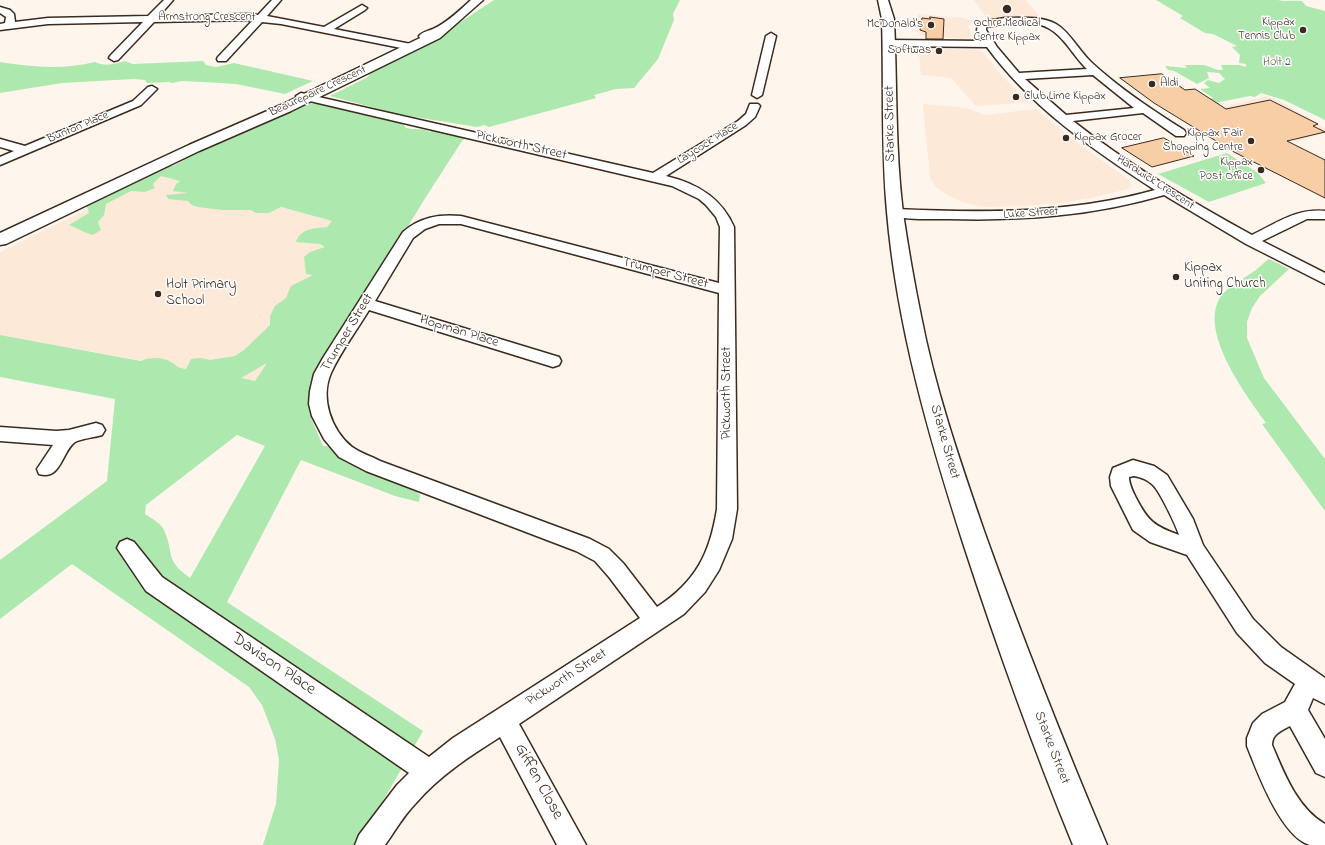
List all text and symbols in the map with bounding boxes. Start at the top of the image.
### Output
marker: Ochre Medical Centre Kippax [1001,3,1013,15]
street label: Armstrong Crescent [158,11,256,25]
place label: Kippax Tennis Club [1238,16,1295,44]
place label: Ochre Medical Centre Kippax [974,17,1040,45]
place label: McDonald's [867,18,923,32]
marker: McDonald's [926,20,936,30]
marker: Kippax Tennis Club [1298,25,1308,35]
place label: Softwas [887,44,931,58]
marker: Softwas [934,46,944,56]
park label: Holt 2 [1263,56,1291,70]
street label: Beaurepaire Crescent [267,63,369,121]
place label: Aldi [1160,77,1178,91]
marker: Aldi [1147,79,1157,89]
street label: Starke Street [882,85,900,163]
place label: Club Lime Kippax [1024,90,1106,104]
marker: Club Lime Kippax [1011,92,1021,102]
street label: Bunton Place [45,109,111,147]
street label: Laycock Place [675,120,741,168]
street label: Pickworth Street [474,127,568,165]
place label: Kippax Fair Shopping Centre [1163,127,1243,155]
place label: Kippax Grocer [1074,131,1142,145]
marker: Kippax Grocer [1061,133,1071,143]
marker: Kippax Fair Shopping Centre [1246,136,1256,146]
street label: Hardwick Crescent [1113,152,1197,214]
place label: Kippax Post Office [1200,156,1253,184]
marker: Kippax Post Office [1256,165,1266,175]
street label: Luke Street [1003,205,1059,223]
street label: Trumper Street [620,254,710,294]
place label: Kippax Uniting Church [1184,261,1266,294]
marker: Kippax Uniting Church [1171,272,1181,282]
place label: Holt Primary School [166,278,236,310]
marker: Holt Primary School [153,289,163,299]
street label: Trumper Street [318,291,378,375]
street label: Hopman Place [418,312,500,352]
street label: Pickworth Street [720,347,736,439]
street label: Starke Street [925,403,963,481]
street label: Davison Place [227,629,319,701]
street label: Pickworth Street [523,646,611,710]
street label: Starke Street [1029,709,1073,787]
street label: Giffen Close [509,741,567,823]

